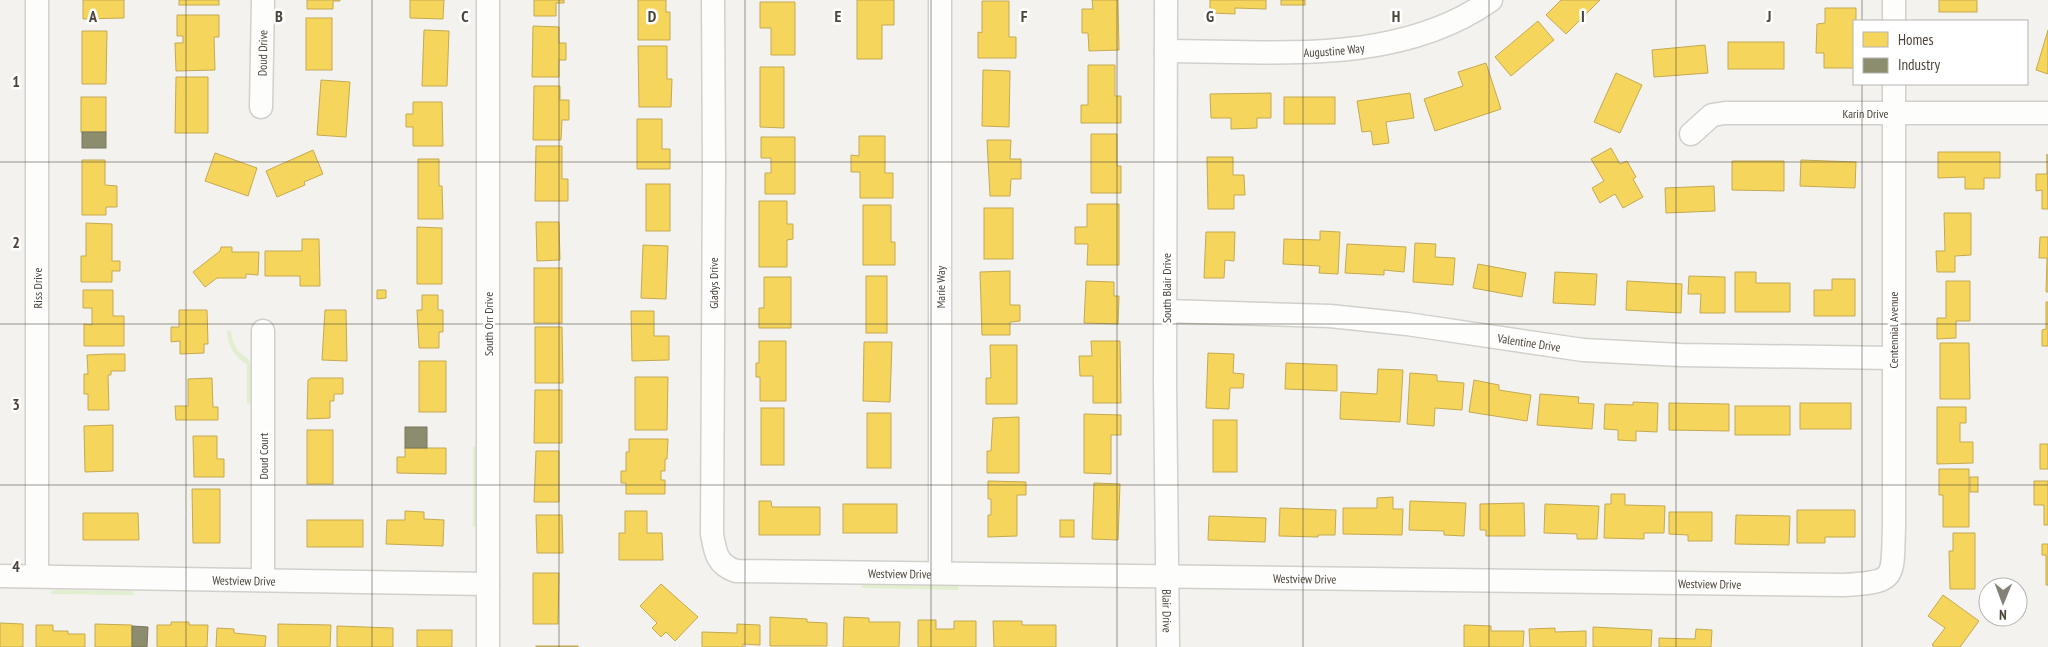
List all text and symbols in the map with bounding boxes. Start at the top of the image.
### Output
text: A [88,6,98,26]
text: B [275,6,283,26]
text: C [461,6,469,26]
text: D [648,6,657,26]
text: E [835,6,842,26]
text: F [1021,6,1028,26]
text: G [1206,6,1214,26]
text: H [1392,6,1400,26]
text: I [1581,6,1585,26]
text: J [1766,6,1771,26]
legend [1853,20,2028,85]
street label: Doud Drive [254,30,270,76]
text: Homes [1898,30,1934,49]
street label: Augustine Way [1303,39,1366,59]
text: Industry [1898,55,1940,74]
text: 1 [12,71,20,91]
street label: Karin Drive [1842,106,1889,121]
text: 2 [12,232,20,252]
street label: South Blair Drive [1159,253,1174,323]
street label: Gladys Drive [706,257,721,309]
street label: Marie Way [933,265,948,308]
street label: Riss Drive [30,268,45,308]
street label: South Orr Drive [481,292,496,356]
street label: Centennial Avenue [1886,292,1901,368]
street label: Valentine Drive [1496,330,1562,354]
text: 3 [12,394,20,414]
street label: Doud Court [256,432,271,479]
text: 4 [12,556,20,576]
street label: Westview Drive [868,565,931,581]
street label: Westview Drive [1273,570,1336,586]
street label: Westview Drive [212,572,276,588]
street label: Westview Drive [1678,575,1741,591]
north arrow [1978,577,2028,627]
street label: Blair Drive [1160,589,1175,633]
text: N [1999,606,2007,624]

